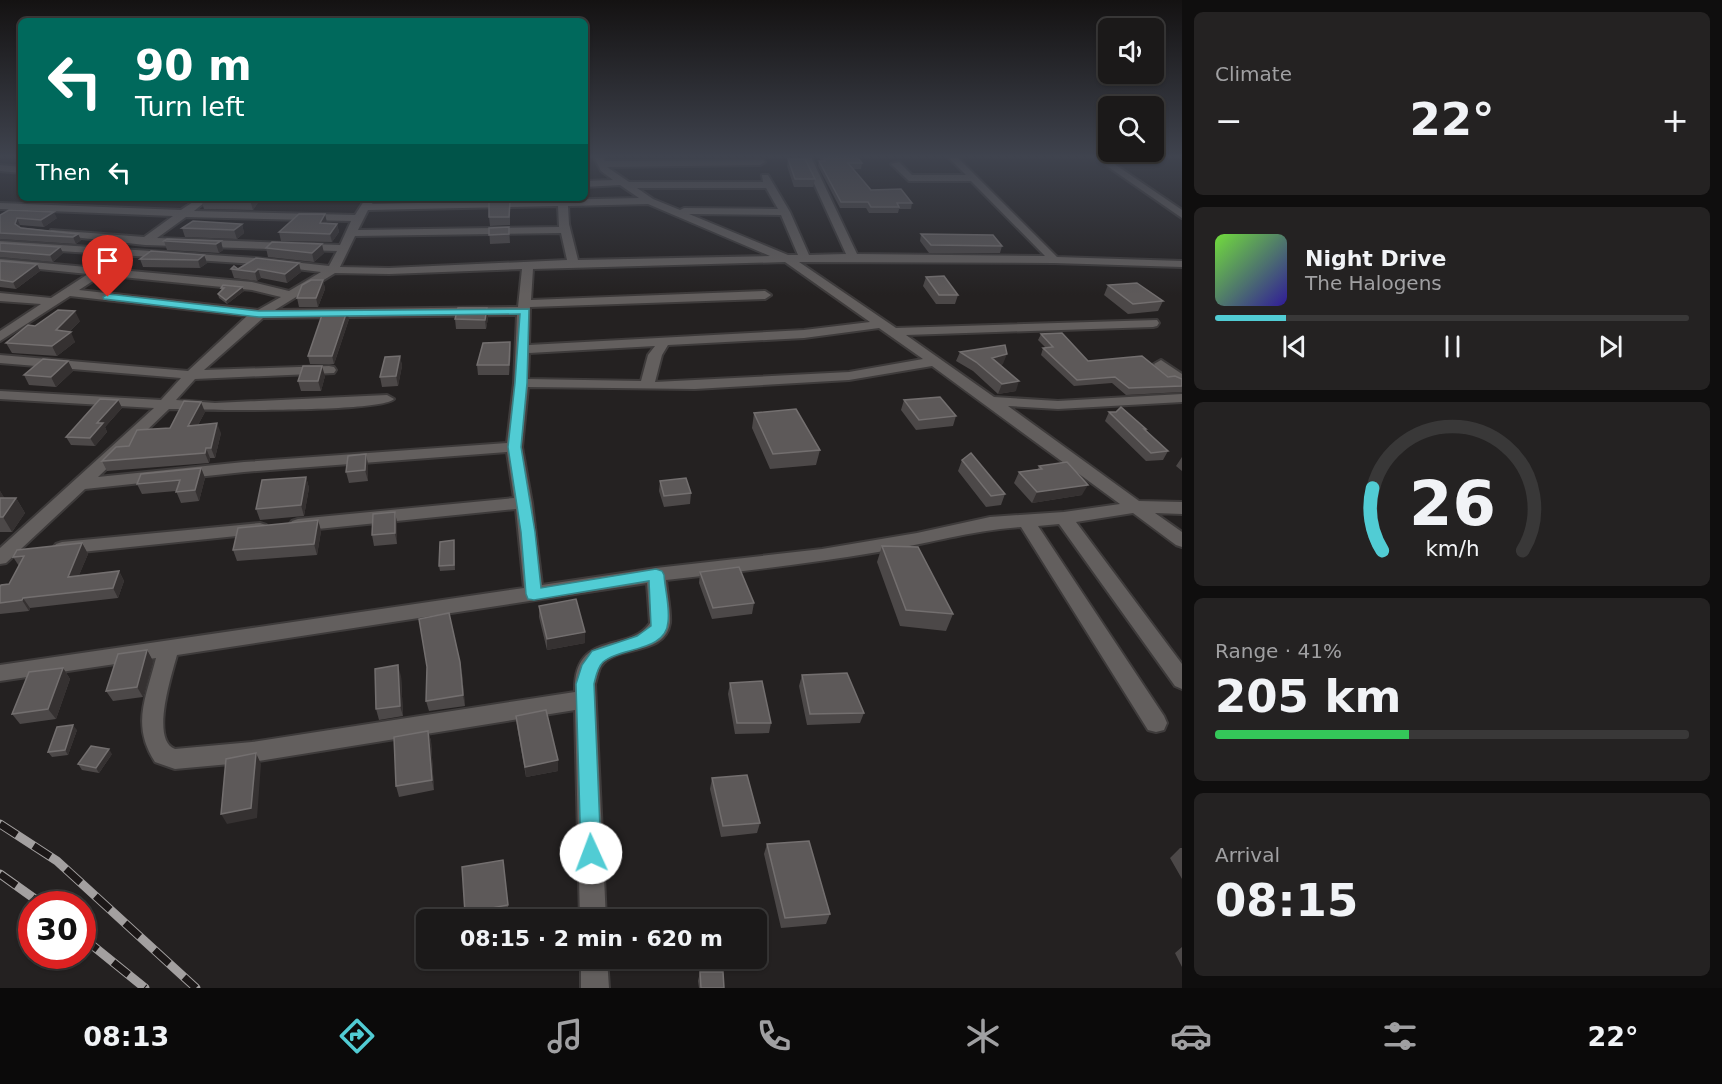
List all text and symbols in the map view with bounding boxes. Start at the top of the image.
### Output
map controls [1098,18,1164,162]
button: sound [1098,18,1164,84]
text: 90 m [135,41,252,90]
icon: left [36,42,114,120]
text: Climate [1215,62,1292,86]
text: Turn left [135,91,245,122]
text: 22° [1409,93,1495,146]
button: search [1098,96,1164,162]
text: − [1215,101,1243,140]
text: + [1661,101,1689,140]
icon: left [103,156,136,189]
text: Then [36,160,91,185]
pin [82,235,133,297]
icon: arrive [91,244,124,277]
text: Night Drive [1305,246,1446,271]
text: The Halogens [1305,271,1442,295]
icon: previous [1278,330,1311,363]
icon: pause [1436,330,1469,363]
icon: next [1594,330,1627,363]
text: 26 [1409,467,1495,540]
text: km/h [1425,536,1479,561]
text: Range · 41% [1215,639,1342,663]
text: 205 km [1215,670,1401,723]
position arrow [559,821,623,885]
text: Arrival [1215,843,1280,867]
text: 08:15 [1215,874,1358,927]
speed limit sign: 30 [18,891,96,969]
text: 08:15 · 2 min · 620 m [460,926,723,951]
icon: directions [336,1015,378,1057]
icon: music [544,1015,586,1057]
icon: phone [753,1015,795,1057]
icon: climate [962,1015,1004,1057]
icon: car [1170,1015,1212,1057]
icon: filters [1379,1015,1421,1057]
text: 08:13 [83,1021,169,1052]
text: 22° [1588,1021,1639,1052]

